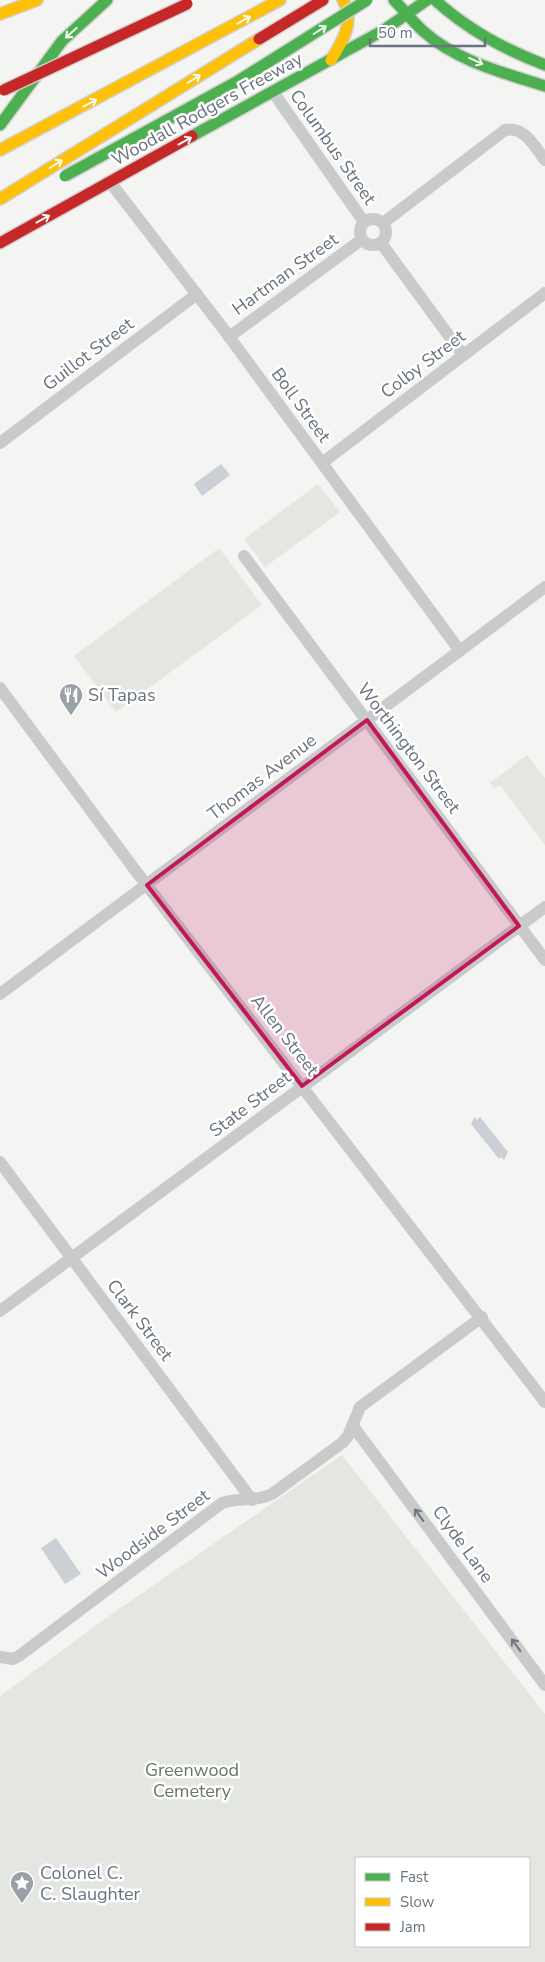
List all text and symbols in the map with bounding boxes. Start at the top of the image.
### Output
one-way arrow [236,15,251,24]
scale bar [370,15,485,47]
text: 50 m [378,23,413,43]
one-way arrow [312,24,326,34]
one-way arrow [65,27,78,39]
street label: Woodall Rodgers Freeway [107,46,307,172]
one-way arrow [468,57,483,66]
one-way arrow [187,73,201,83]
street label: Columbus Street [284,85,382,210]
one-way arrow [82,98,97,108]
one-way arrow [177,135,191,145]
one-way arrow [48,158,62,168]
one-way arrow [35,214,49,224]
street label: Hartman Street [227,227,343,321]
street label: Guillot Street [38,312,139,396]
street label: Colby Street [376,324,471,404]
street label: Boll Street [266,363,337,448]
street label: Worthington Street [352,678,466,819]
restaurant icon: Sí Tapas [58,682,84,716]
place label: Sí Tapas [88,683,156,707]
street label: Thomas Avenue [203,728,321,826]
street label: Allen Street [246,989,325,1081]
street label: State Street [204,1065,296,1143]
street label: Clark Street [101,1274,179,1366]
street label: Woodside Street [92,1483,215,1584]
street label: Clyde Lane [427,1500,499,1588]
one-way arrow [414,1509,425,1522]
one-way arrow [511,1638,521,1652]
park label: Greenwood Cemetery [145,1758,239,1803]
legend [355,1857,530,1947]
place label: Colonel C. C. Slaughter [40,1861,141,1906]
text: Fast [400,1867,429,1887]
place icon: Colonel C. C. Slaughter [9,1870,35,1904]
text: Slow [400,1892,435,1912]
text: Jam [399,1917,426,1937]

